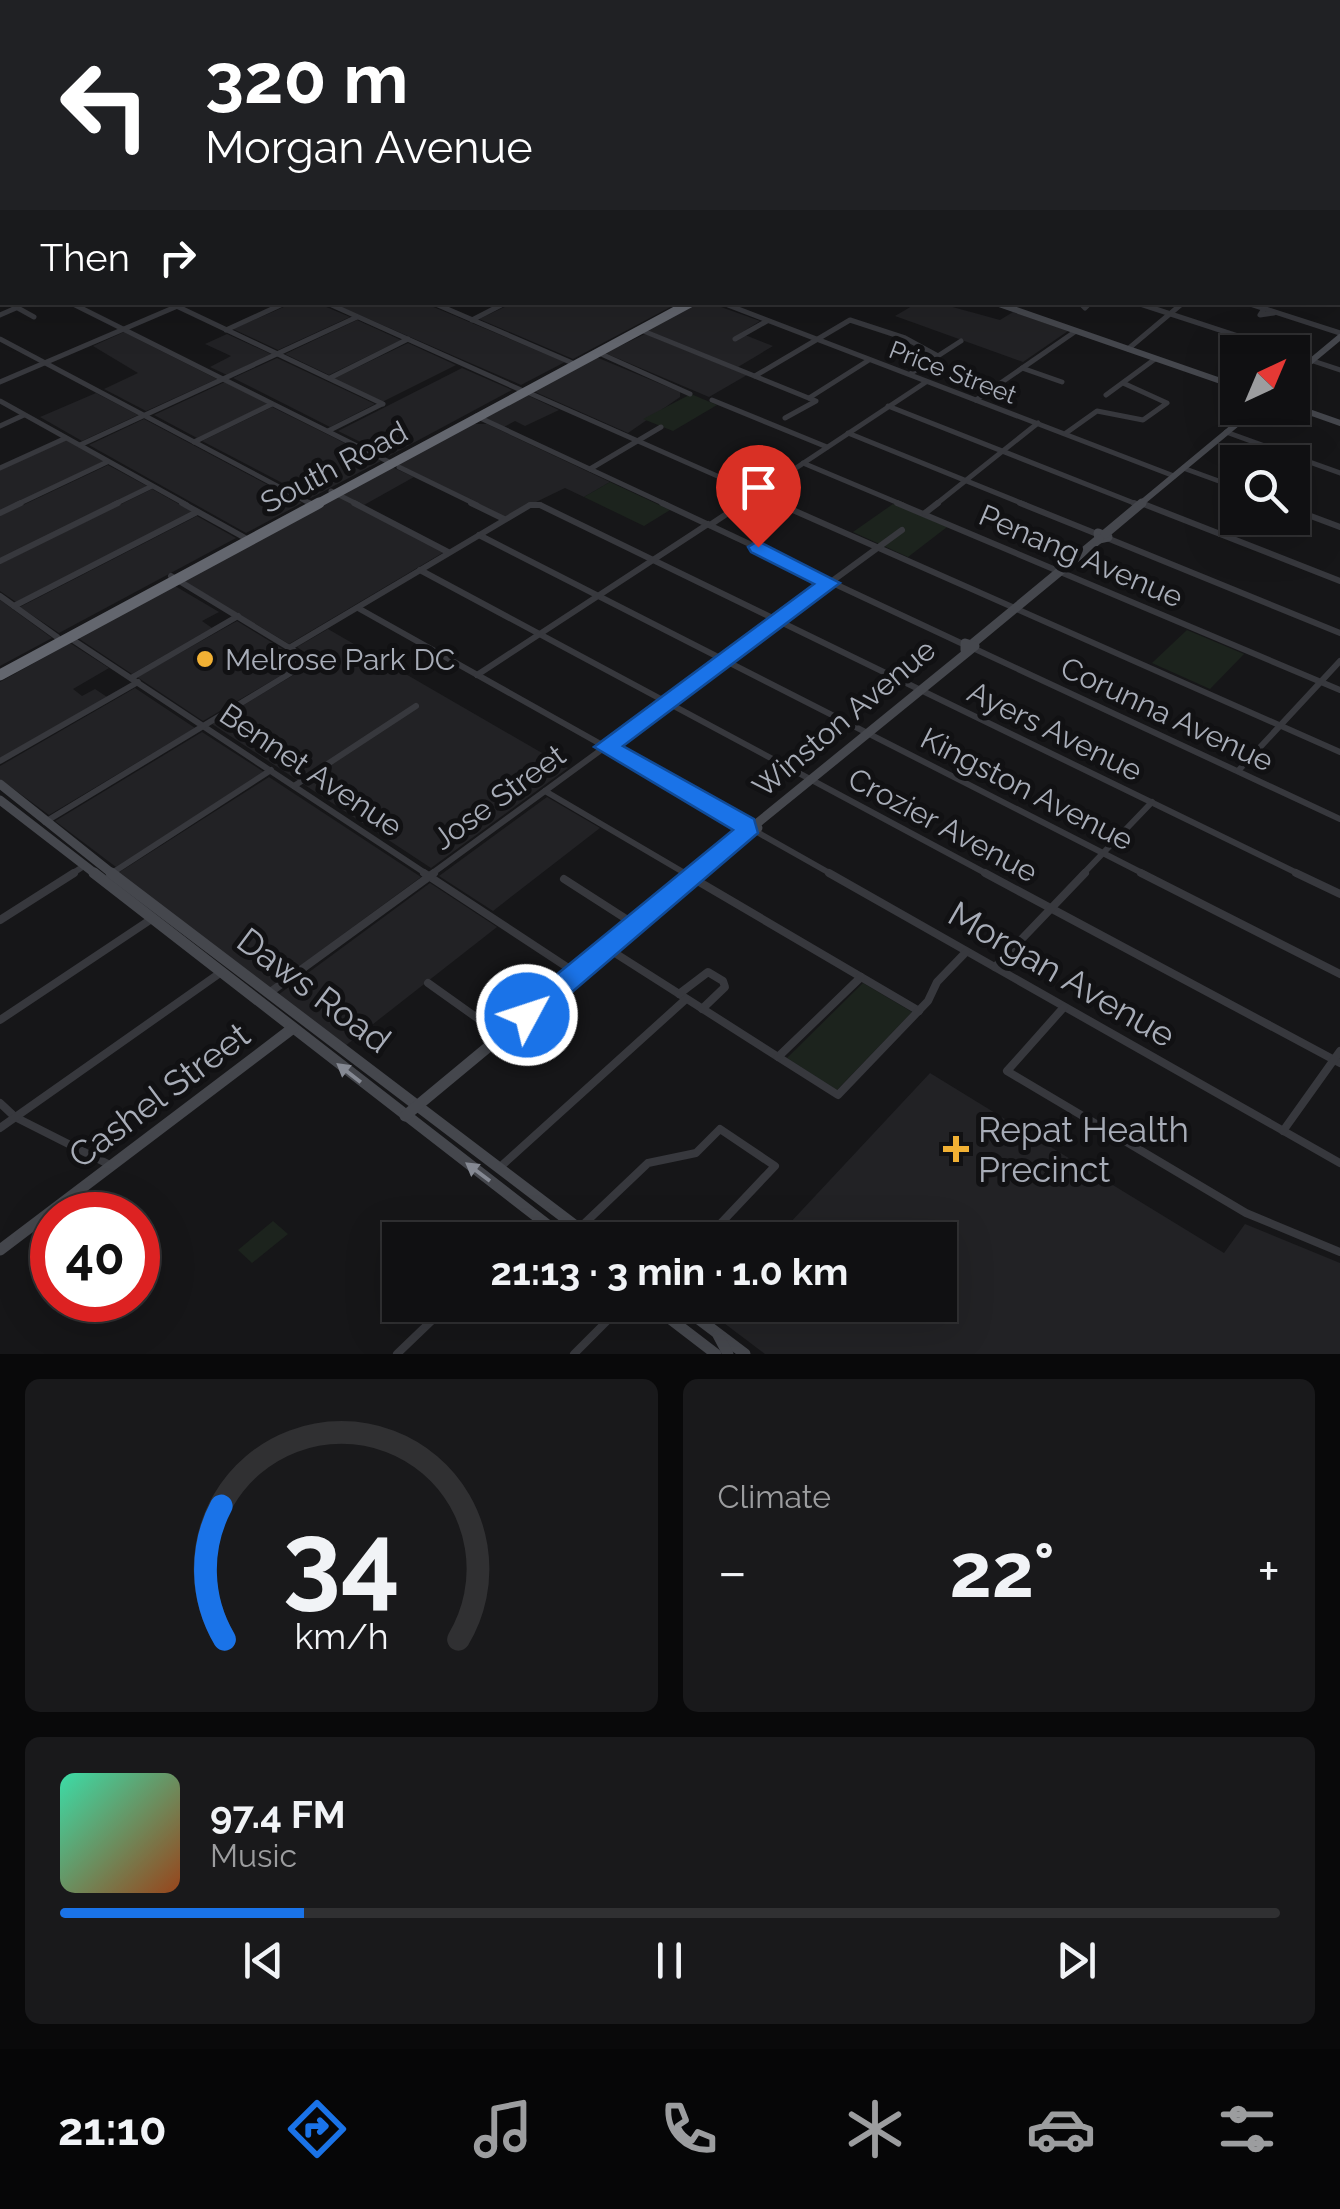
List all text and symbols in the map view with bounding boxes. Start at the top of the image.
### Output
text: 320 m [205,37,409,119]
icon: left [40,40,170,170]
text: Morgan Avenue [205,121,533,174]
icon: right [150,230,205,285]
text: Then [40,235,130,280]
street label: Price Street [885,334,1021,410]
north arrow [1220,335,1310,425]
map controls [1220,335,1310,535]
street label: South Road [255,414,413,520]
pin [716,445,801,548]
button: search [1220,445,1310,535]
icon: arrive [731,460,786,515]
street label: Penang Avenue [974,497,1188,615]
street label: Winston Avenue [746,632,942,804]
place label: Melrose Park DC [225,642,455,677]
marker: Melrose Park DC [194,648,216,670]
street label: Corunna Avenue [1055,650,1279,778]
street label: Ayers Avenue [962,674,1148,788]
street label: Bennet Avenue [213,696,409,844]
street label: Kingston Avenue [915,720,1139,858]
street label: Jose Street [426,737,572,857]
street label: Crozier Avenue [843,761,1043,889]
street label: Morgan Avenue [941,893,1183,1055]
street label: Daws Road [229,919,399,1061]
position arrow [475,963,579,1067]
street label: Cashel Street [61,1014,258,1176]
one-way arrow [336,1062,362,1083]
place label: Repat Health Precinct [978,1109,1189,1190]
marker: Repat Health Precinct [943,1136,969,1162]
one-way arrow [465,1162,491,1183]
speed limit sign: 40 [30,1192,160,1322]
text: 21:13 · 3 min · 1.0 km [491,1249,848,1294]
text: Climate [718,1478,831,1515]
text: 34 [283,1499,400,1621]
text: 22° [949,1526,1055,1615]
text: − [718,1539,747,1604]
text: + [1257,1539,1280,1604]
text: km/h [294,1615,388,1657]
text: 97.4 FM [210,1792,346,1837]
text: Music [210,1837,297,1874]
icon: previous [236,1933,291,1988]
icon: pause [642,1933,697,1988]
icon: next [1049,1933,1104,1988]
icon: directions [282,2094,352,2164]
icon: music [468,2094,538,2164]
icon: phone [654,2094,724,2164]
icon: climate [840,2094,910,2164]
icon: car [1026,2094,1096,2164]
icon: filters [1212,2094,1282,2164]
text: 21:10 [58,2103,167,2156]

